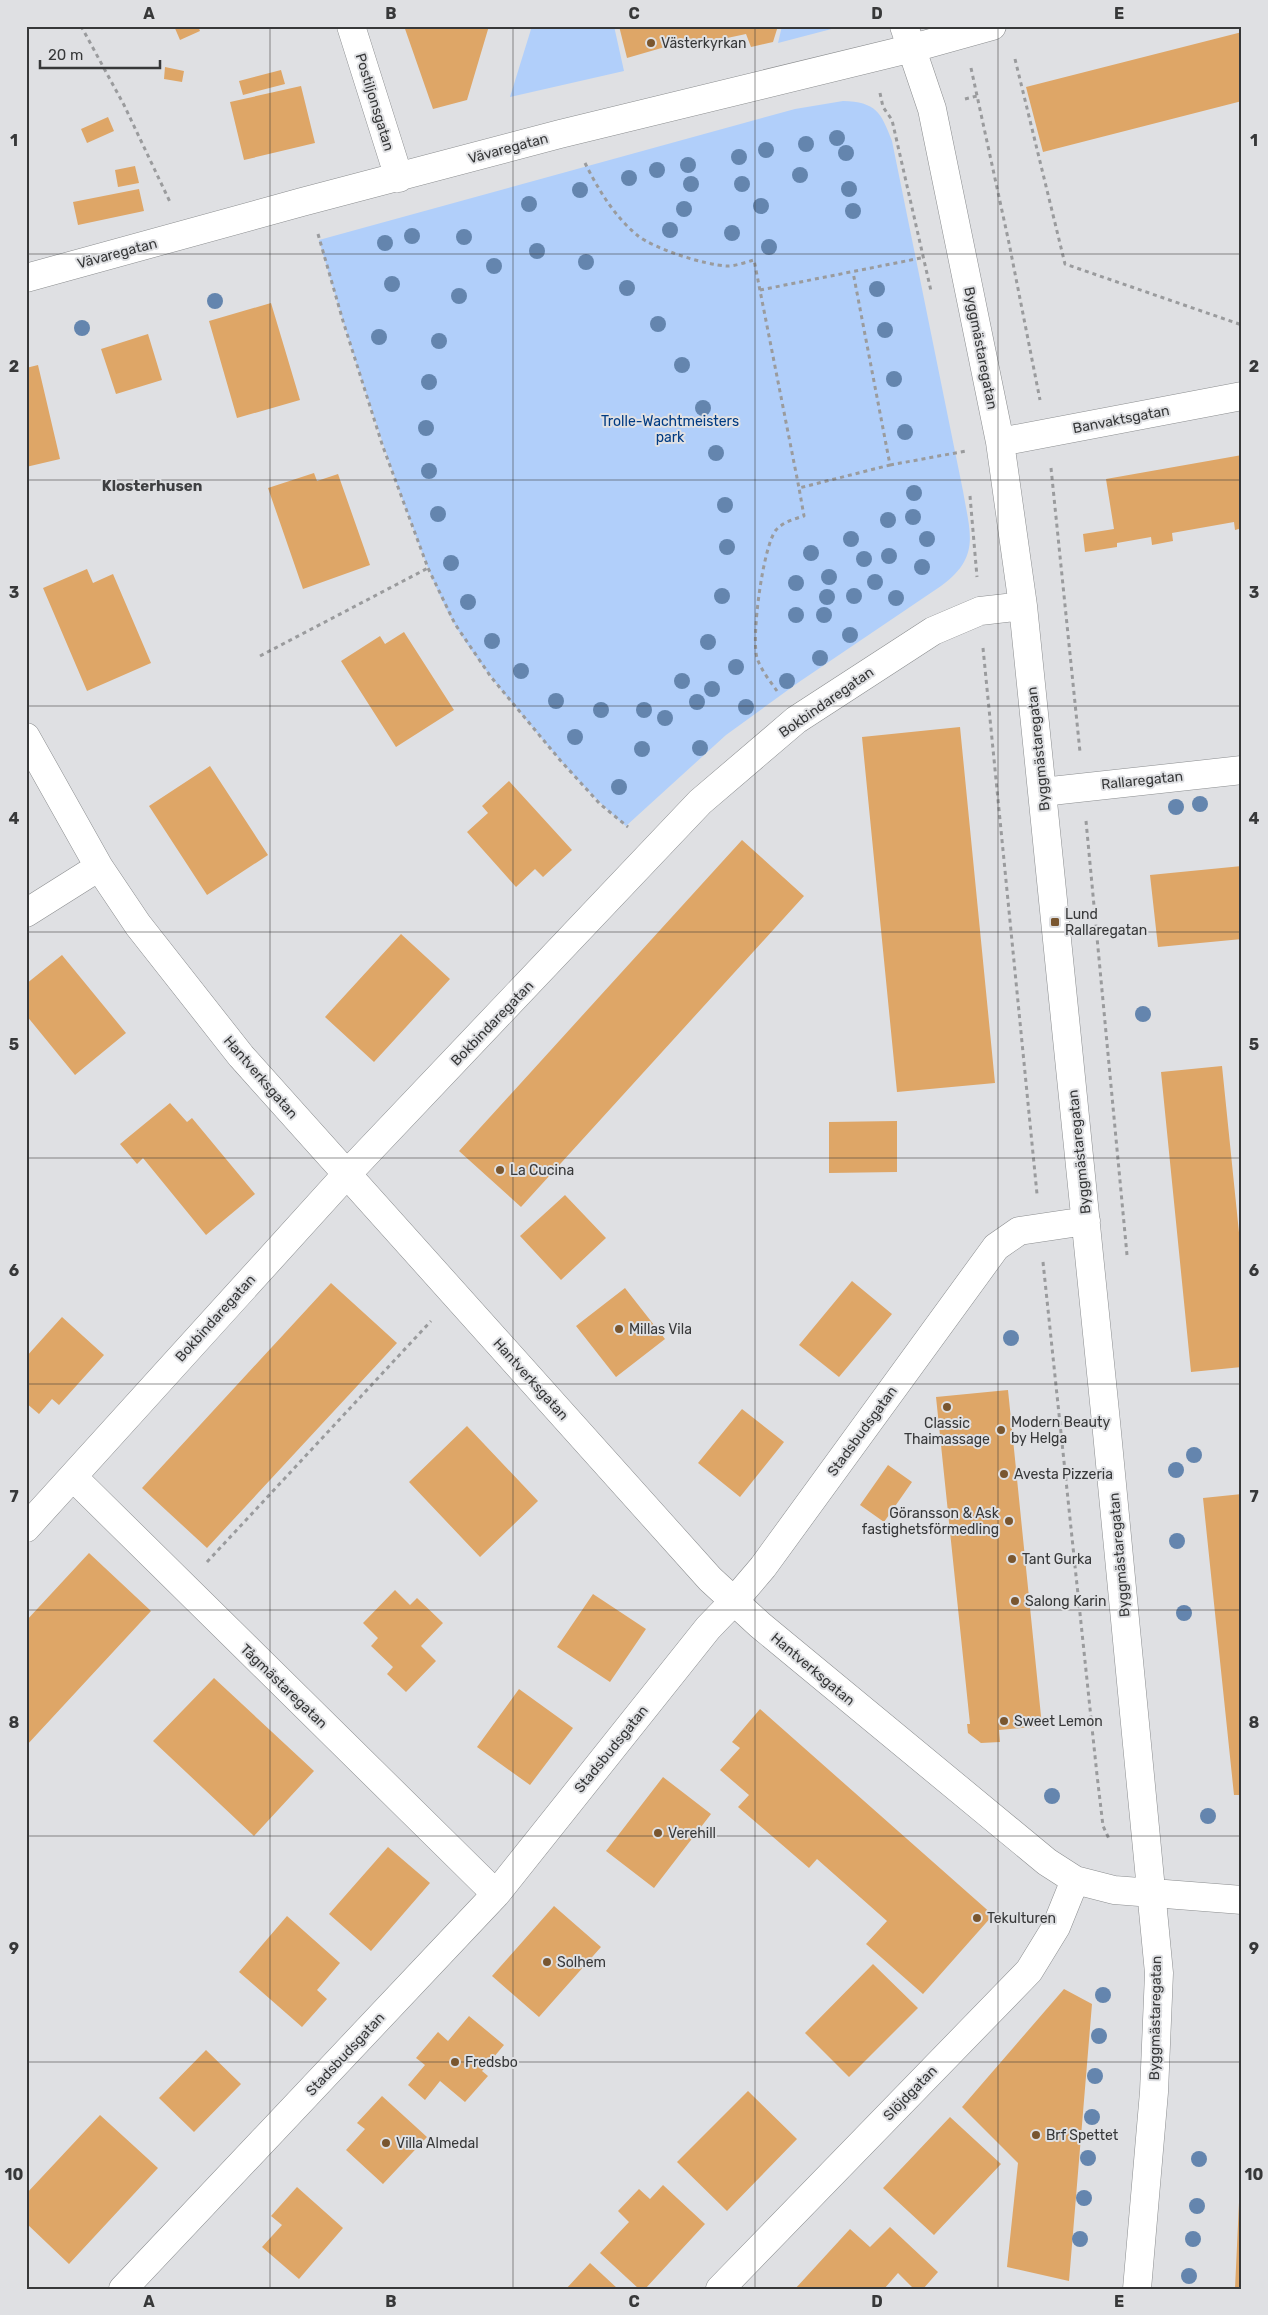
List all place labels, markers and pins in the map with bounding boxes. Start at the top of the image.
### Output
place label: Västerkyrkan [661,35,746,52]
marker: Västerkyrkan [645,37,657,49]
place label: Lund Rallaregatan [1065,906,1147,939]
marker: Lund Rallaregatan [1049,916,1061,928]
place label: La Cucina [510,1162,574,1179]
marker: La Cucina [494,1164,506,1176]
place label: Millas Vila [629,1321,692,1338]
marker: Millas Vila [613,1323,625,1335]
marker: Classic Thaimassage [941,1401,953,1413]
place label: Modern Beauty by Helga [1011,1414,1110,1447]
place label: Classic Thaimassage [904,1415,990,1448]
marker: Modern Beauty by Helga [995,1424,1007,1436]
place label: Avesta Pizzeria [1014,1466,1113,1483]
marker: Avesta Pizzeria [998,1468,1010,1480]
place label: Göransson & Ask fastighetsförmedling [862,1505,1000,1538]
marker: Göransson & Ask fastighetsförmedling [1003,1515,1015,1527]
place label: Tant Gurka [1022,1551,1092,1568]
marker: Tant Gurka [1006,1553,1018,1565]
place label: Salong Karin [1025,1593,1106,1610]
marker: Salong Karin [1009,1595,1021,1607]
place label: Sweet Lemon [1014,1713,1103,1730]
marker: Sweet Lemon [998,1715,1010,1727]
place label: Verehill [668,1825,716,1842]
marker: Verehill [652,1827,664,1839]
place label: Tekulturen [987,1910,1056,1927]
marker: Tekulturen [971,1912,983,1924]
place label: Solhem [557,1954,606,1971]
marker: Solhem [541,1956,553,1968]
place label: Fredsbo [465,2054,518,2071]
marker: Fredsbo [449,2056,461,2068]
place label: Brf Spettet [1046,2127,1119,2144]
marker: Brf Spettet [1030,2129,1042,2141]
place label: Villa Almedal [396,2135,479,2152]
marker: Villa Almedal [380,2137,392,2149]

